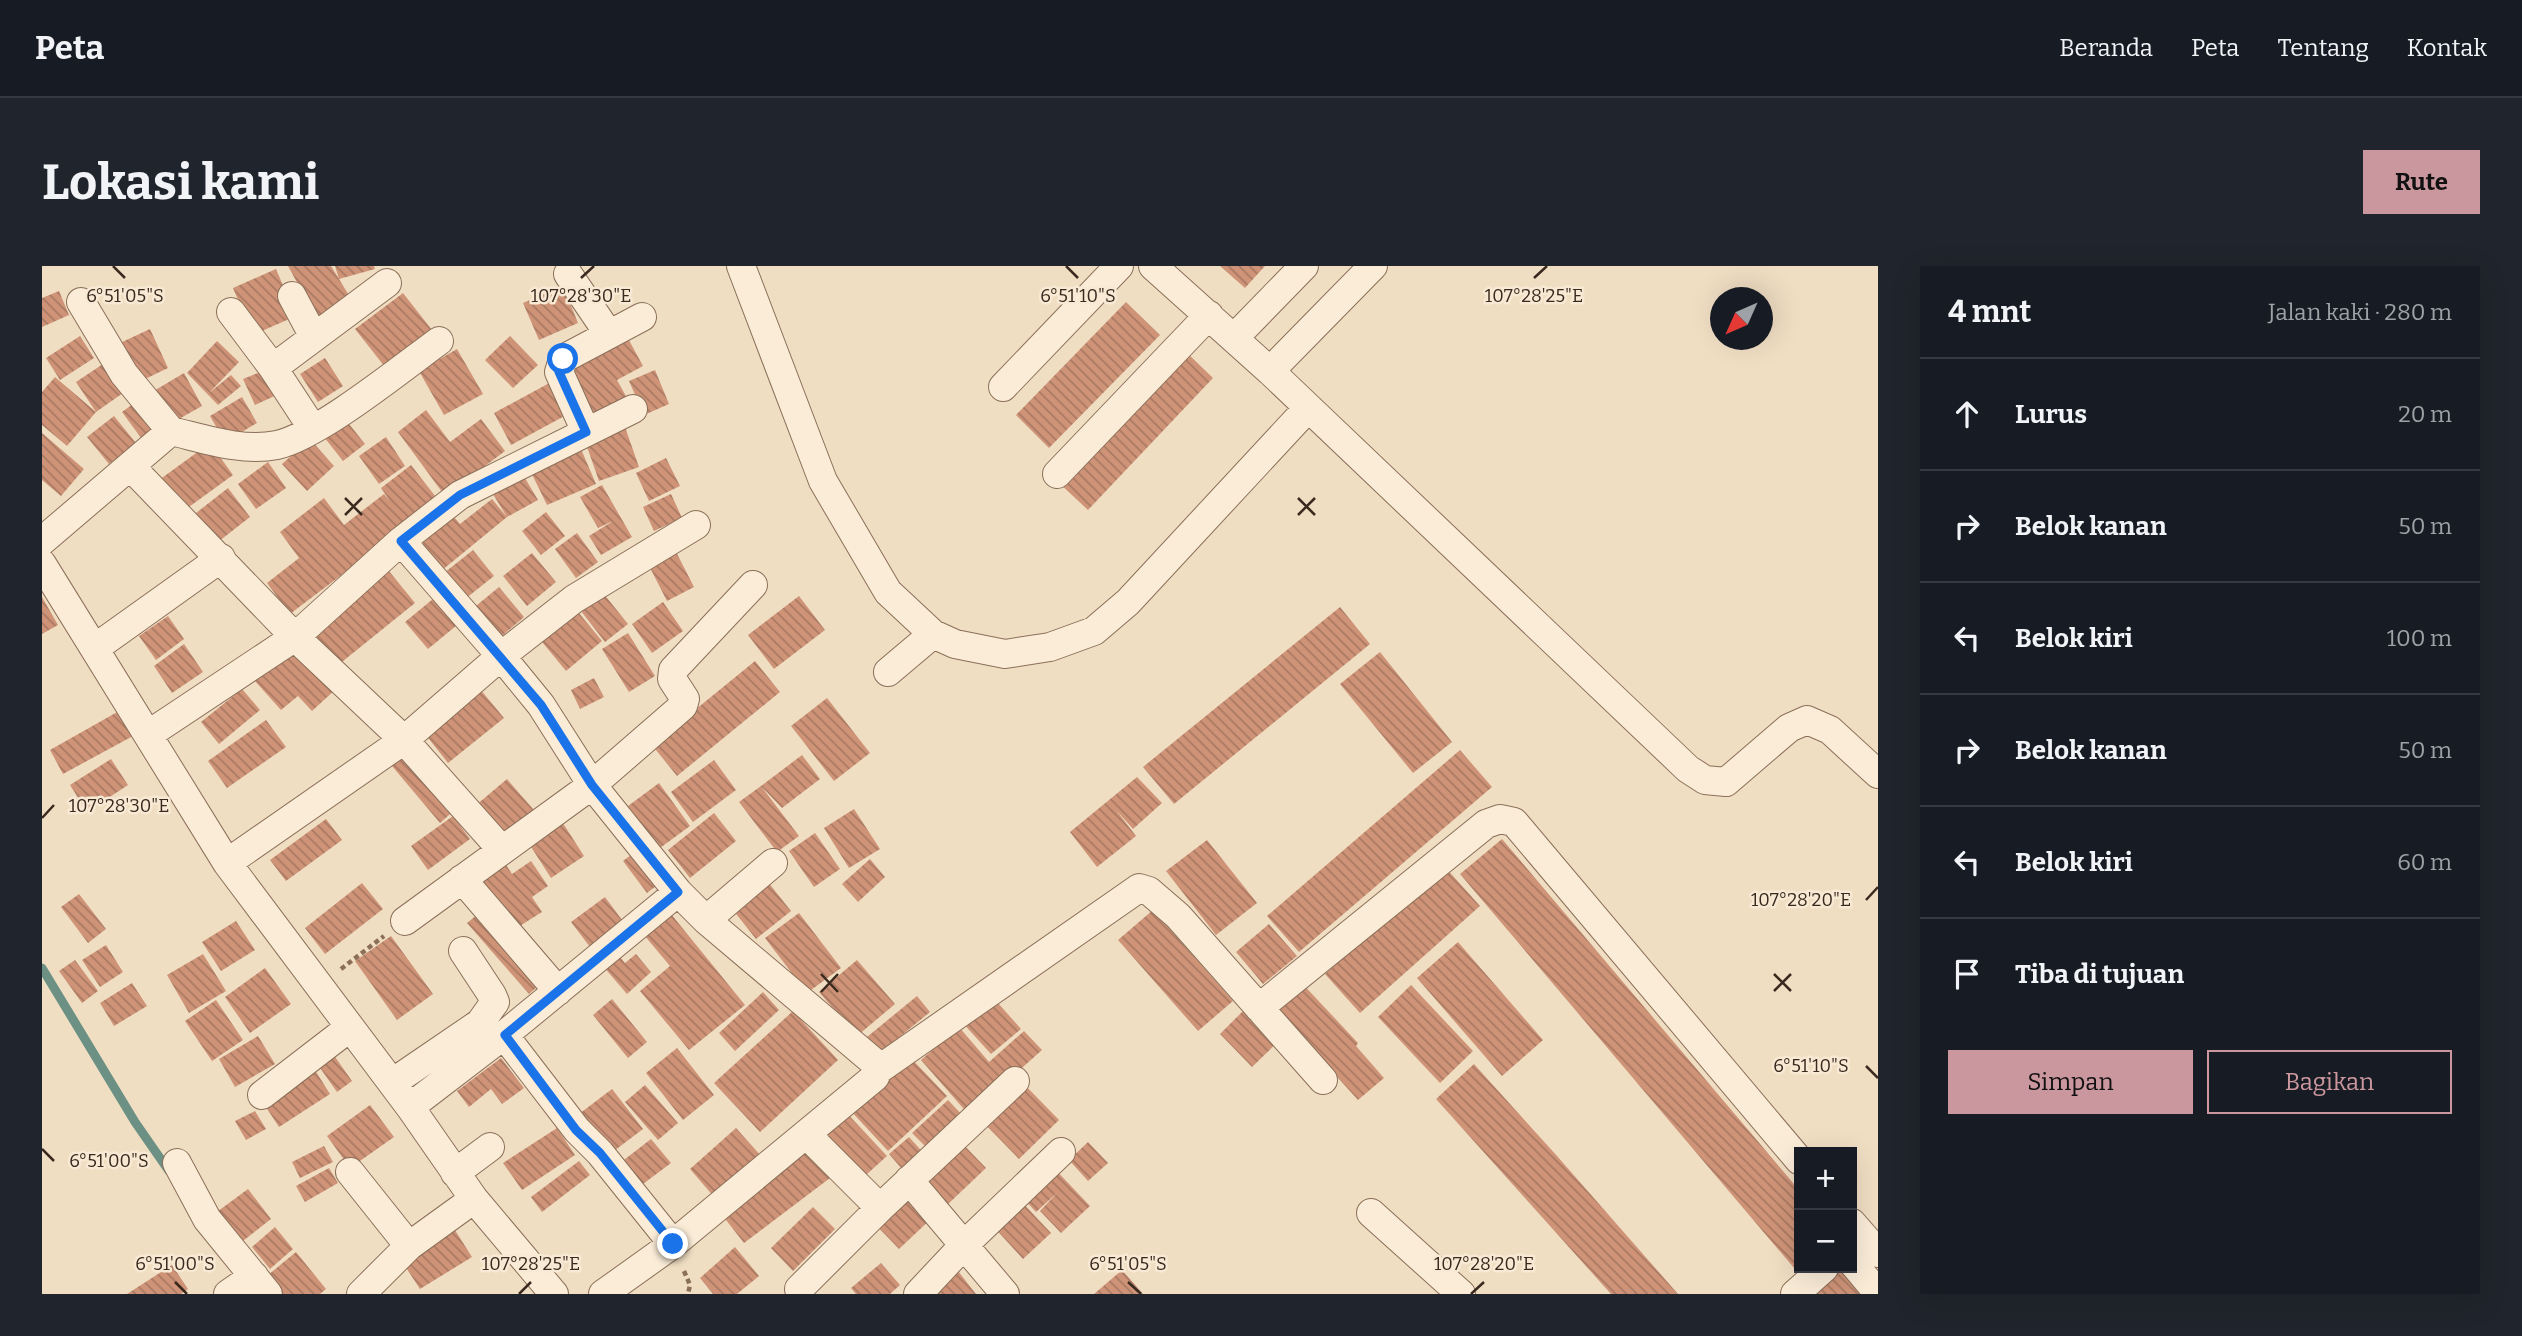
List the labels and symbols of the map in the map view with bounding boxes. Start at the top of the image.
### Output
text: 6°51'05"S [86,285,164,307]
text: 107°28'30"E [531,285,631,307]
text: 6°51'10"S [1040,285,1116,307]
text: 107°28'25"E [1485,285,1583,307]
north arrow [1710,287,1773,350]
route start [547,343,578,374]
text: 107°28'30"E [69,795,169,817]
text: 107°28'20"E [1751,889,1851,911]
text: 6°51'10"S [1773,1055,1849,1077]
text: 6°51'00"S [69,1150,149,1172]
route end [657,1228,688,1259]
text: 6°51'00"S [135,1253,215,1275]
text: 107°28'25"E [482,1253,580,1275]
text: 6°51'05"S [1089,1253,1167,1275]
text: 107°28'20"E [1434,1253,1534,1275]

